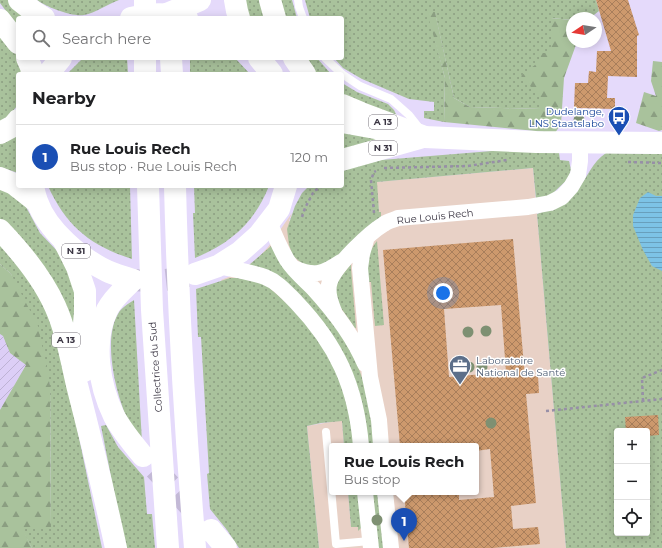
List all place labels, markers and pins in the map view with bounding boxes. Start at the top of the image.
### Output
bus stop icon: Dudelange, LNS Staatslabo [606,104,632,137]
place label: Dudelange, LNS Staatslabo [529,105,604,130]
office icon: Laboratoire National de Santé [447,353,473,386]
place label: Laboratoire National de Santé [476,354,565,379]
pin: 1 [391,508,417,541]

